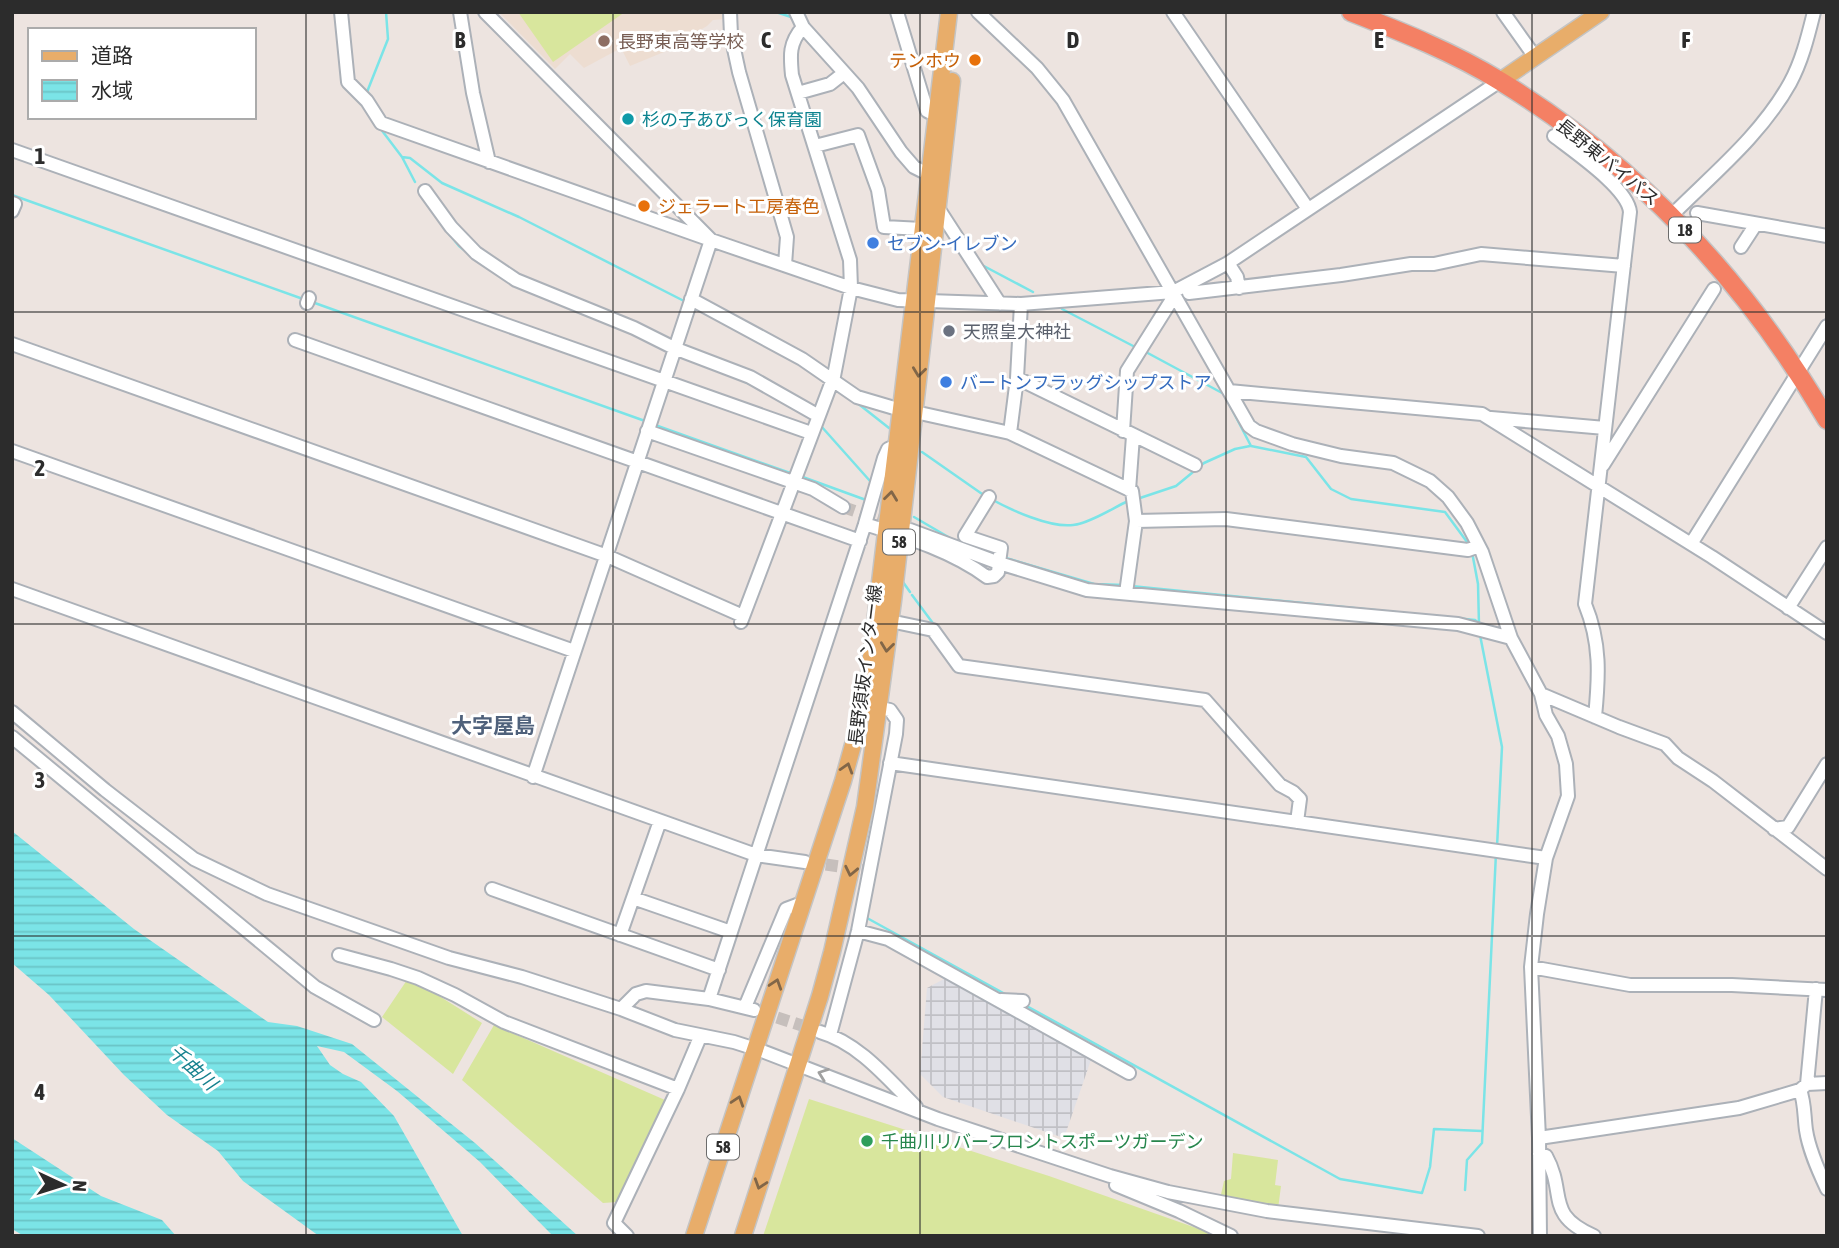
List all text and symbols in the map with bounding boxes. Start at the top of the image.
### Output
text: B [455,27,466,53]
text: C [761,27,772,53]
text: D [1067,27,1080,53]
text: E [1374,27,1384,53]
text: F [1681,27,1691,53]
legend [28,28,256,119]
place label: 長野東高等学校 [618,31,744,52]
marker: 長野東高等学校 [596,33,612,49]
text: 道路 [91,43,133,67]
place label: テンホウ [889,50,961,71]
marker: テンホウ [967,52,983,68]
text: 水域 [91,78,133,102]
place label: 杉の子あぴっく保育園 [642,109,822,130]
marker: 杉の子あぴっく保育園 [620,111,636,127]
street label: 長野東バイパス [1553,114,1663,210]
text: 1 [35,143,46,169]
place label: ジェラート工房春色 [658,196,820,217]
marker: ジェラート工房春色 [636,198,652,214]
road number: 18 [1669,218,1701,242]
place label: セブン-イレブン [887,233,1018,254]
marker: セブン-イレブン [865,235,881,251]
place label: 天照皇大神社 [963,321,1071,342]
marker: 天照皇大神社 [941,323,957,339]
one-way arrow [912,366,927,378]
place label: バートンフラッグシップストア [960,372,1211,393]
marker: バートンフラッグシップストア [938,374,954,390]
text: 2 [35,455,45,481]
one-way arrow [884,490,899,502]
road number: 58 [883,530,915,554]
street label: 長野須坂インター線 [845,583,885,747]
one-way arrow [880,641,895,653]
district label: 大字屋島 [451,713,535,737]
one-way arrow [838,762,853,774]
text: 3 [35,767,45,793]
one-way arrow [844,865,859,877]
one-way arrow [768,978,782,991]
water label: 千曲川 [164,1040,223,1096]
one-way arrow [818,1068,830,1082]
text: 4 [34,1079,46,1105]
one-way arrow [730,1095,744,1108]
place label: 千曲川リバーフロントスポーツガーデン [881,1131,1204,1152]
marker: 千曲川リバーフロントスポーツガーデン [859,1133,875,1149]
road number: 58 [707,1134,739,1160]
north arrow [28,1150,98,1220]
one-way arrow [754,1177,768,1190]
text: N [69,1180,91,1193]

